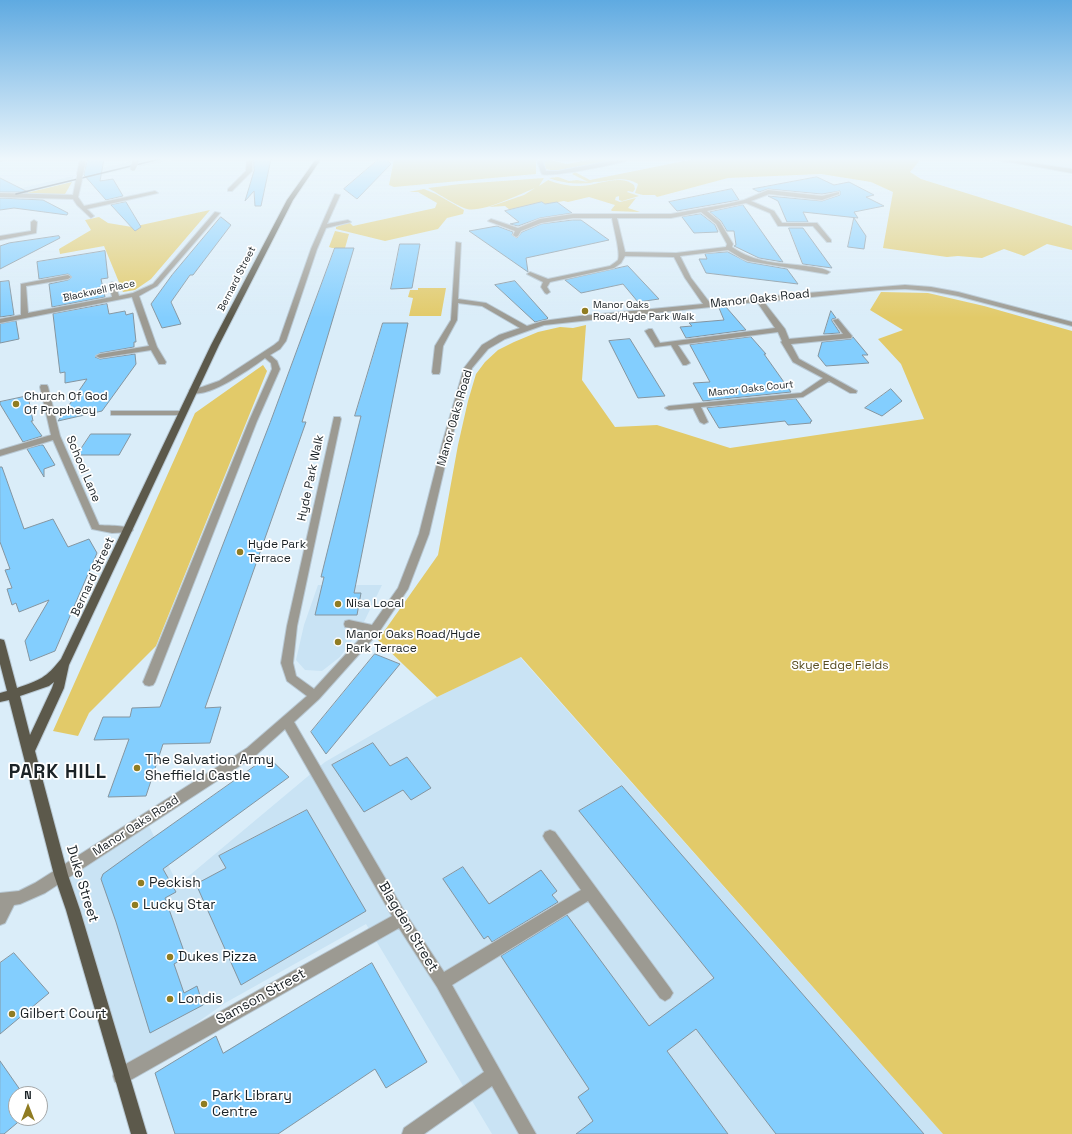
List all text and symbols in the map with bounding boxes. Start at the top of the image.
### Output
street label: Bernard Street [215,244,259,314]
street label: Blackwell Place [62,278,136,304]
street label: Manor Oaks Road [710,287,810,311]
place label: Manor Oaks Road/Hyde Park Walk [593,299,694,322]
marker: Manor Oaks Road/Hyde Park Walk [580,306,590,316]
street label: Manor Oaks Road [434,368,476,468]
street label: Manor Oaks Court [708,379,794,399]
place label: Church Of God Of Prophecy [24,390,108,418]
marker: Church Of God Of Prophecy [11,399,21,409]
street label: School Lane [63,434,103,504]
street label: Hyde Park Walk [295,434,327,522]
street label: Bernard Street [68,535,118,619]
place label: Hyde Park Terrace [248,538,306,566]
marker: Hyde Park Terrace [235,547,245,557]
place label: Nisa Local [346,597,404,611]
marker: Nisa Local [333,599,343,609]
place label: Manor Oaks Road/Hyde Park Terrace [346,628,480,656]
marker: Manor Oaks Road/Hyde Park Terrace [333,637,343,647]
park label: Skye Edge Fields [791,659,889,673]
place label: The Salvation Army Sheffield Castle [145,752,274,784]
district label: PARK HILL [9,762,107,784]
marker: The Salvation Army Sheffield Castle [132,763,142,773]
street label: Manor Oaks Road [90,793,182,859]
street label: Duke Street [62,843,102,925]
place label: Peckish [149,875,201,891]
marker: Peckish [136,878,146,888]
street label: Blagden Street [375,879,441,975]
place label: Lucky Star [143,897,216,913]
marker: Lucky Star [130,900,140,910]
place label: Dukes Pizza [178,949,257,965]
marker: Dukes Pizza [165,952,175,962]
street label: Samson Street [213,965,309,1029]
place label: Londis [178,991,223,1007]
marker: Londis [165,994,175,1004]
place label: Gilbert Court [20,1006,107,1022]
marker: Gilbert Court [7,1009,17,1019]
north arrow [8,1086,48,1126]
text: N [24,1088,32,1102]
place label: Park Library Centre [212,1088,292,1120]
marker: Park Library Centre [199,1099,209,1109]

